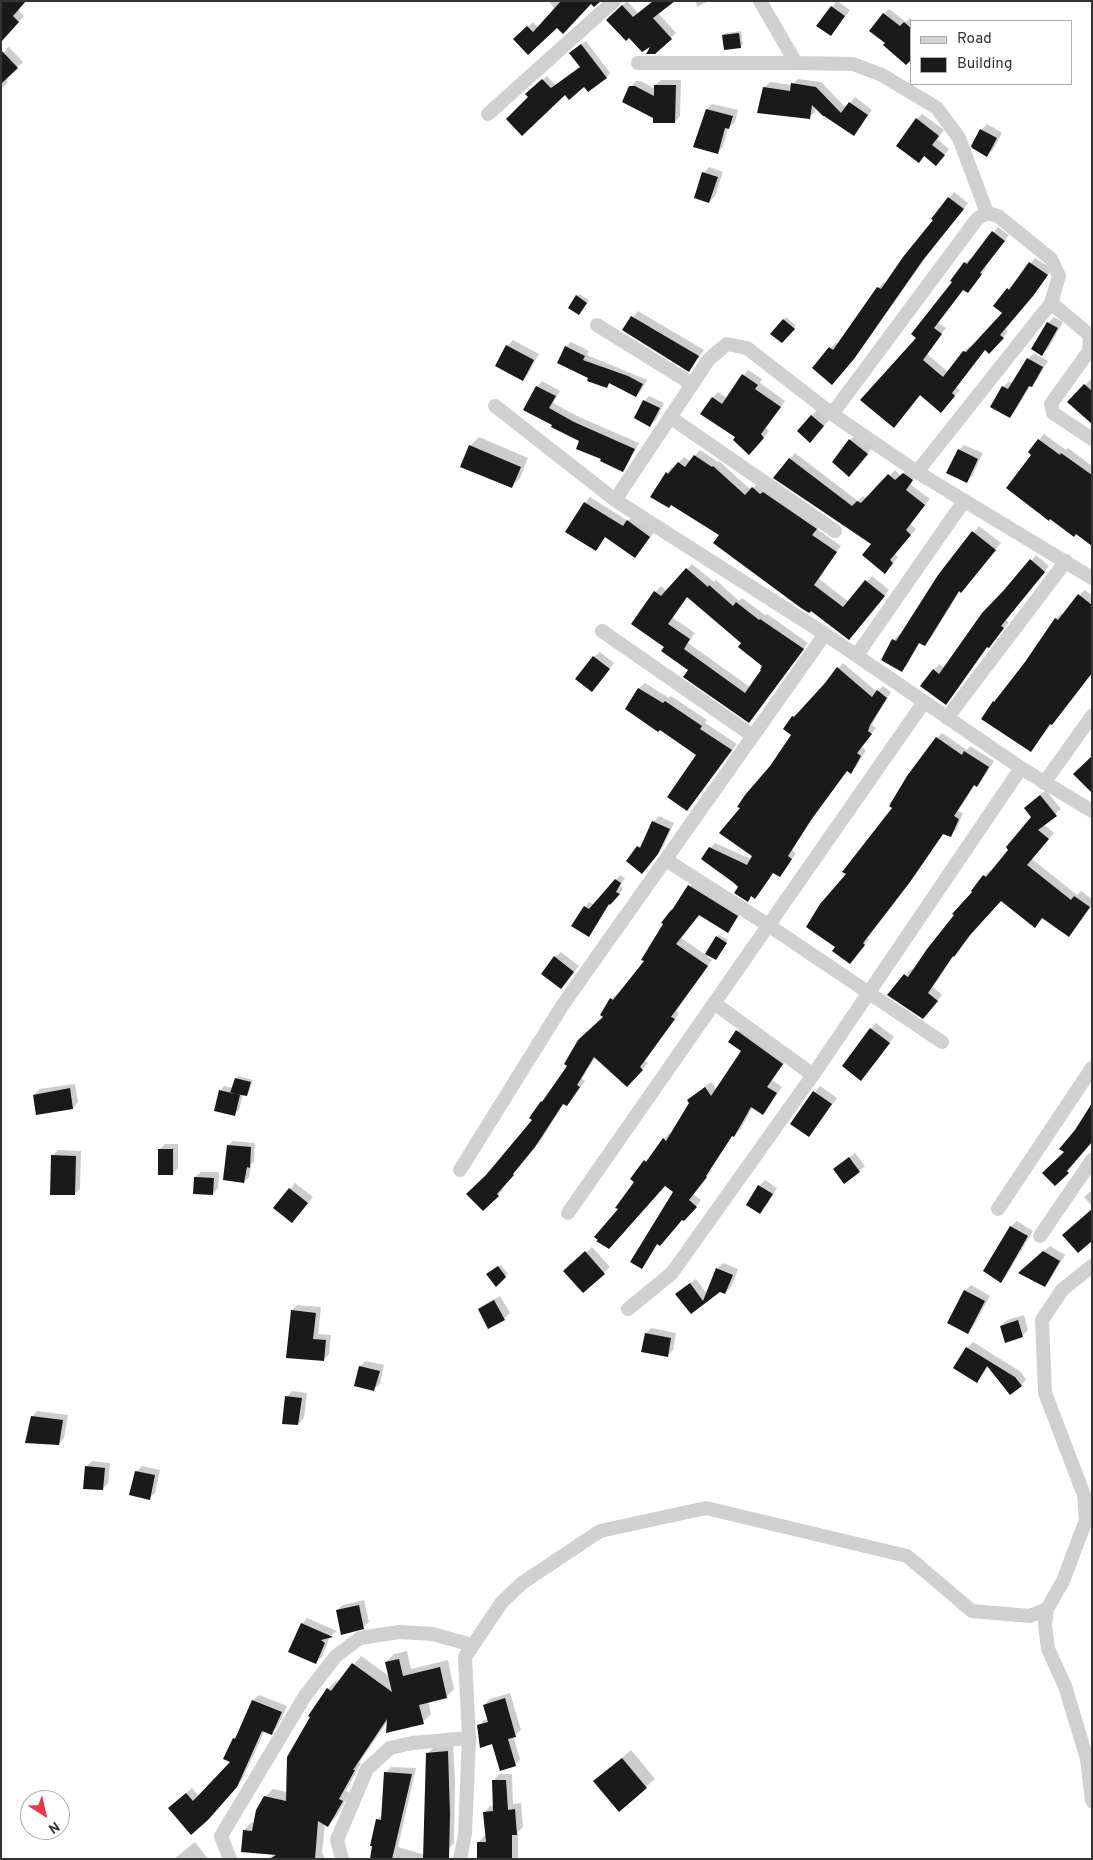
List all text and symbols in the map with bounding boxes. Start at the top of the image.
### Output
legend [910,20,1073,85]
text: Road [957,30,992,49]
text: Building [957,55,1012,74]
north arrow [20,1790,70,1840]
text: N [44,1817,62,1837]

